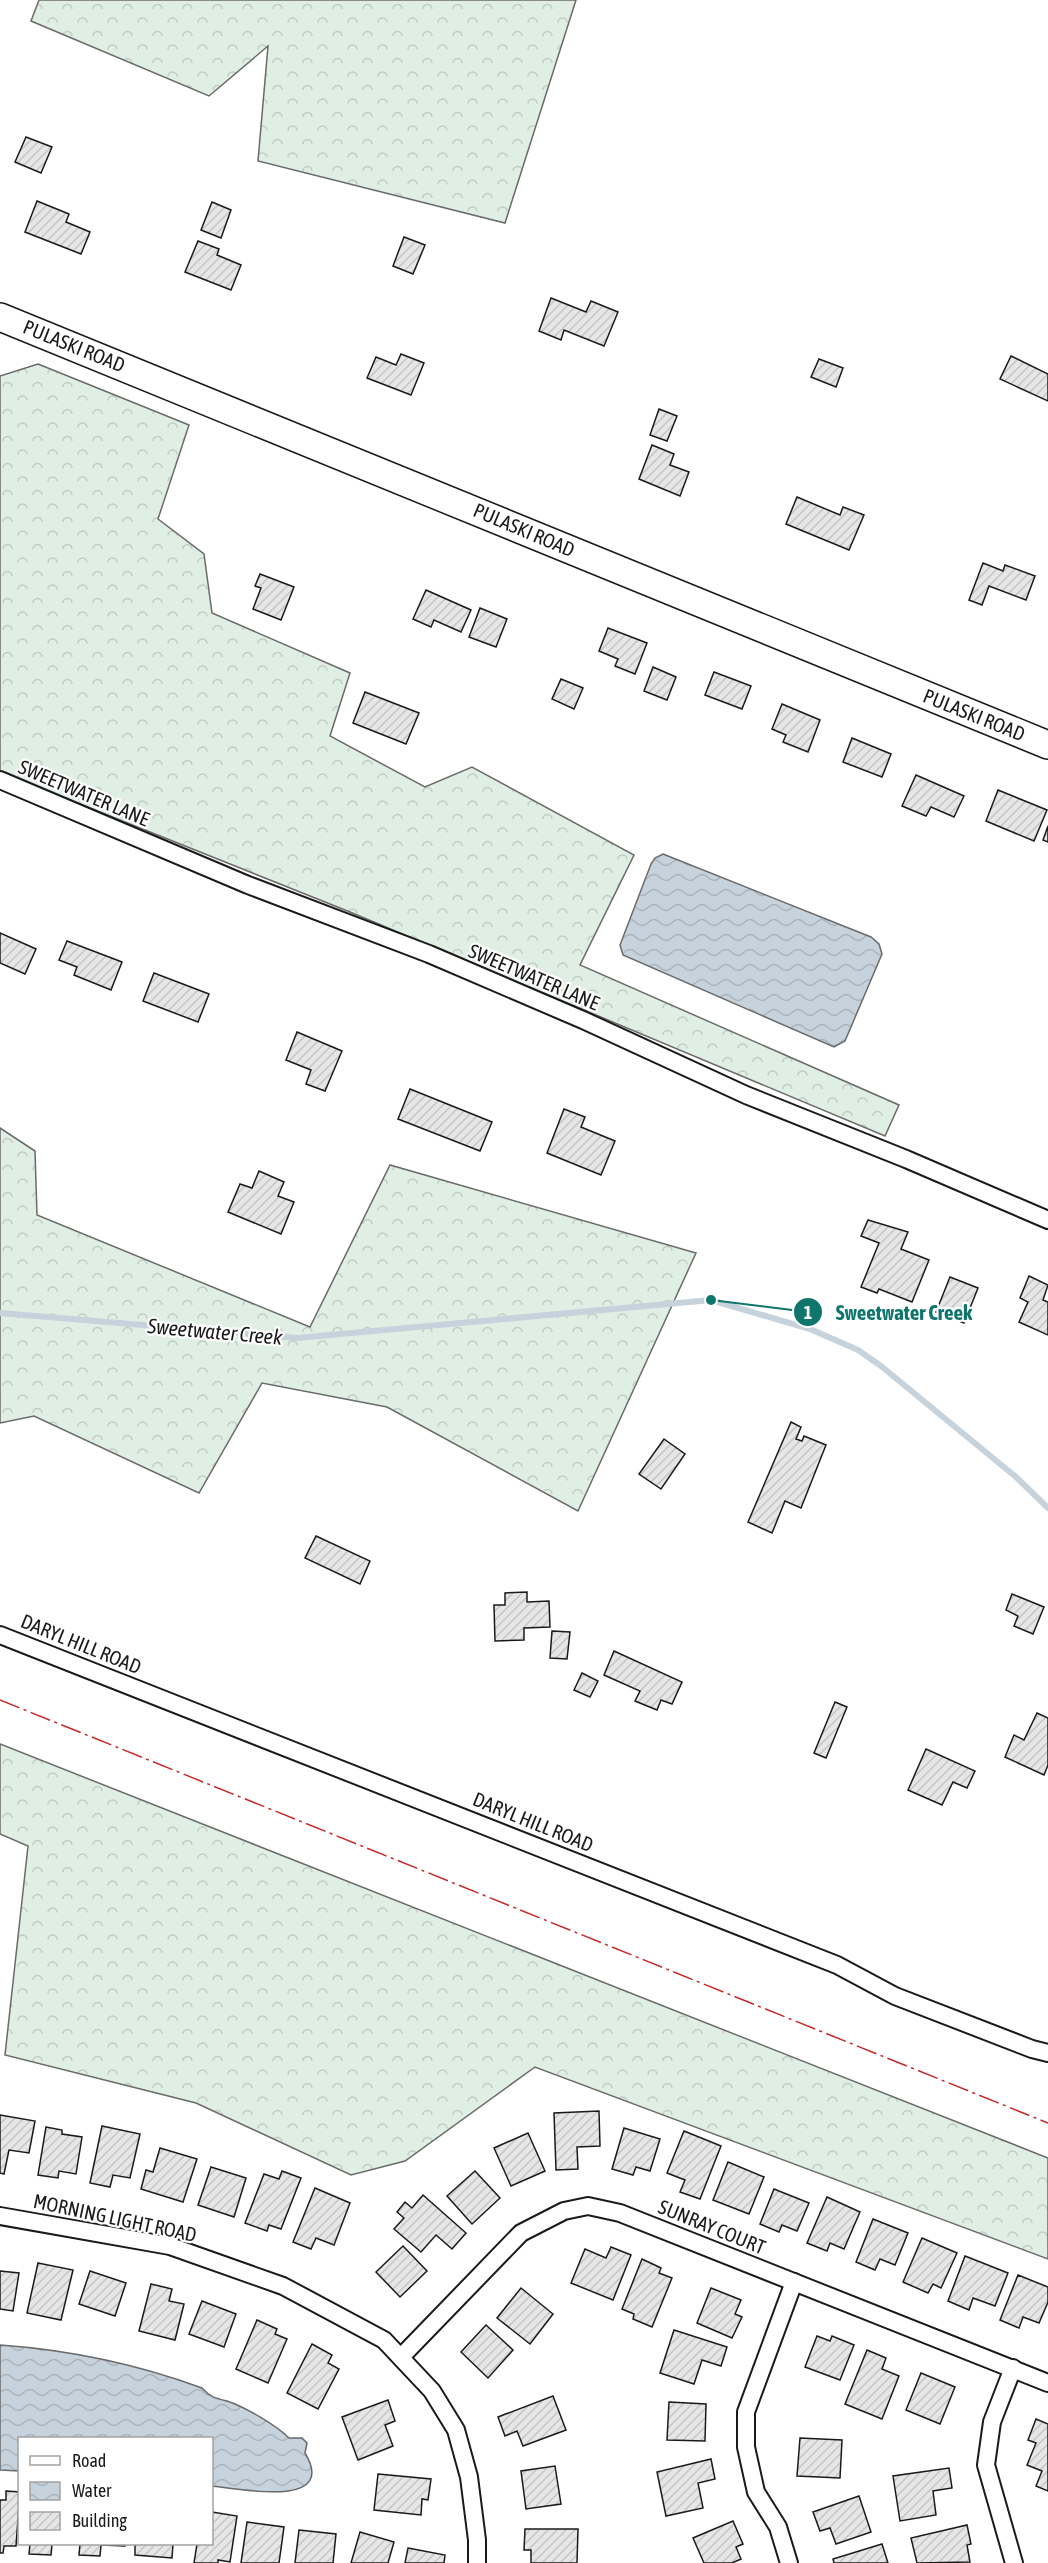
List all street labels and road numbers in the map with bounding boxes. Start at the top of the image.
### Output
street label: PULASKI ROAD [20,315,128,376]
street label: PULASKI ROAD [470,498,578,561]
street label: PULASKI ROAD [920,684,1028,745]
street label: SWEETWATER LANE [15,755,153,831]
street label: SWEETWATER LANE [465,939,603,1015]
street label: DARYL HILL ROAD [18,1609,145,1678]
street label: DARYL HILL ROAD [470,1787,597,1856]
street label: MORNING LIGHT ROAD [31,2189,199,2246]
street label: SUNRAY COURT [655,2195,769,2259]

